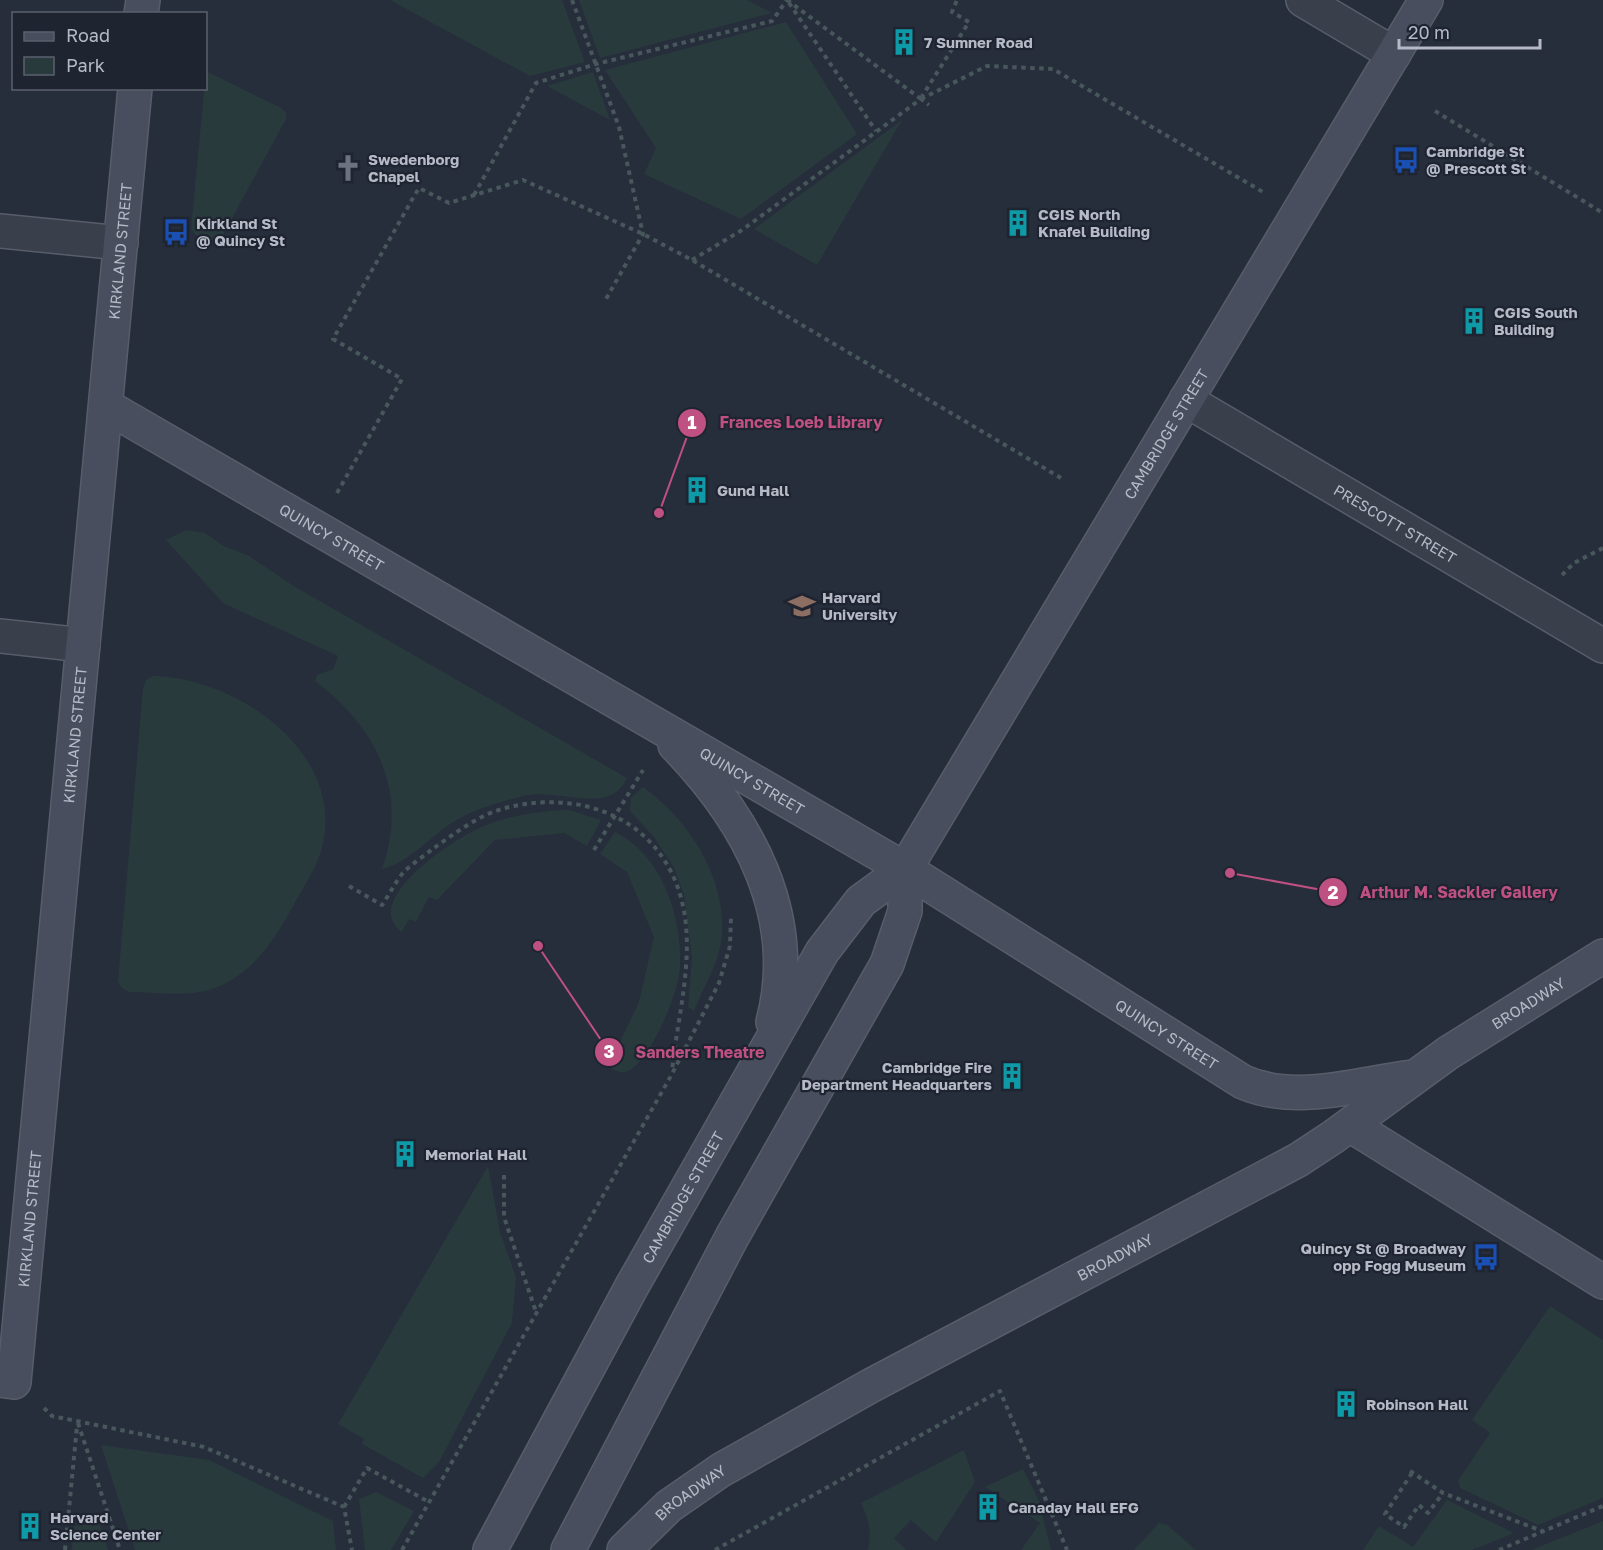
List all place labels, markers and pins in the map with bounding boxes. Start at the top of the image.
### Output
building icon: 7 Sumner Road [889,27,919,57]
place label: 7 Sumner Road [924,33,1033,51]
place label: Cambridge St @ Prescott St [1426,142,1526,177]
bus stop icon: Cambridge St @ Prescott St [1391,145,1421,175]
place label: Swedenborg Chapel [368,150,459,185]
church icon: Swedenborg Chapel [333,153,363,183]
place label: CGIS North Knafel Building [1038,205,1150,240]
building icon: CGIS North Knafel Building [1003,208,1033,238]
place label: Kirkland St @ Quincy St [196,214,285,249]
bus stop icon: Kirkland St @ Quincy St [161,217,191,247]
place label: CGIS South Building [1494,303,1578,338]
building icon: CGIS South Building [1459,306,1489,336]
callout: Frances Loeb Library [677,406,894,440]
building icon: Gund Hall [682,475,712,505]
place label: Gund Hall [717,481,789,499]
place label: Harvard University [822,588,897,623]
school or university icon: Harvard University [787,591,817,621]
callout: Arthur M. Sackler Gallery [1318,875,1570,909]
callout: Sanders Theatre [594,1035,777,1069]
place label: Cambridge Fire Department Headquarters [801,1058,992,1093]
building icon: Cambridge Fire Department Headquarters [997,1061,1027,1091]
building icon: Memorial Hall [390,1139,420,1169]
place label: Memorial Hall [425,1145,527,1163]
place label: Quincy St @ Broadway opp Fogg Museum [1301,1239,1466,1274]
bus stop icon: Quincy St @ Broadway opp Fogg Museum [1471,1242,1501,1272]
building icon: Robinson Hall [1331,1389,1361,1419]
place label: Robinson Hall [1366,1395,1468,1413]
building icon: Canaday Hall EFG [973,1492,1003,1522]
place label: Canaday Hall EFG [1008,1498,1139,1516]
place label: Harvard Science Center [50,1508,161,1543]
building icon: Harvard Science Center [15,1511,45,1541]

